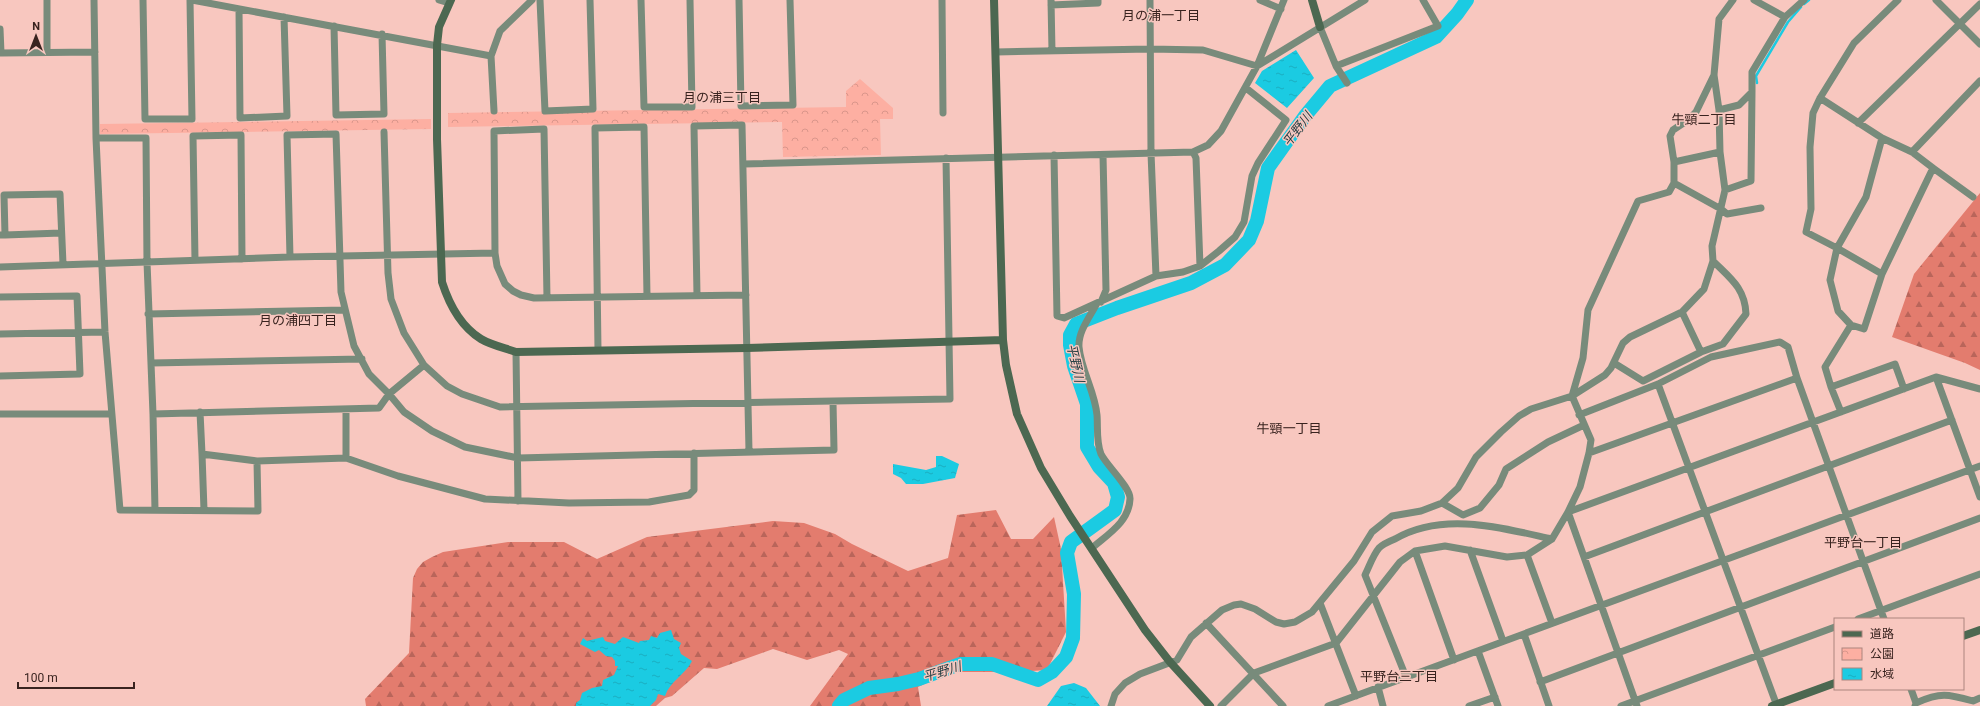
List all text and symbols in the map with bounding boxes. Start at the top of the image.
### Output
district label: 月の浦一丁目 [1122,8,1200,23]
north arrow [16,16,56,56]
text: N [32,20,40,33]
district label: 月の浦三丁目 [683,90,761,105]
water label: 平野川 [1280,108,1316,149]
district label: 牛頸二丁目 [1671,112,1737,127]
district label: 月の浦四丁目 [259,313,337,328]
water label: 平野川 [1064,342,1088,386]
district label: 牛頸一丁目 [1256,421,1322,436]
district label: 平野台一丁目 [1824,535,1902,550]
legend [1834,618,1964,690]
text: 道路 [1870,627,1894,641]
text: 公園 [1870,647,1894,661]
water label: 平野川 [921,658,965,684]
scale bar [18,664,134,690]
text: 水域 [1870,667,1894,681]
district label: 平野台三丁目 [1360,669,1438,684]
text: 100 m [24,671,58,685]

